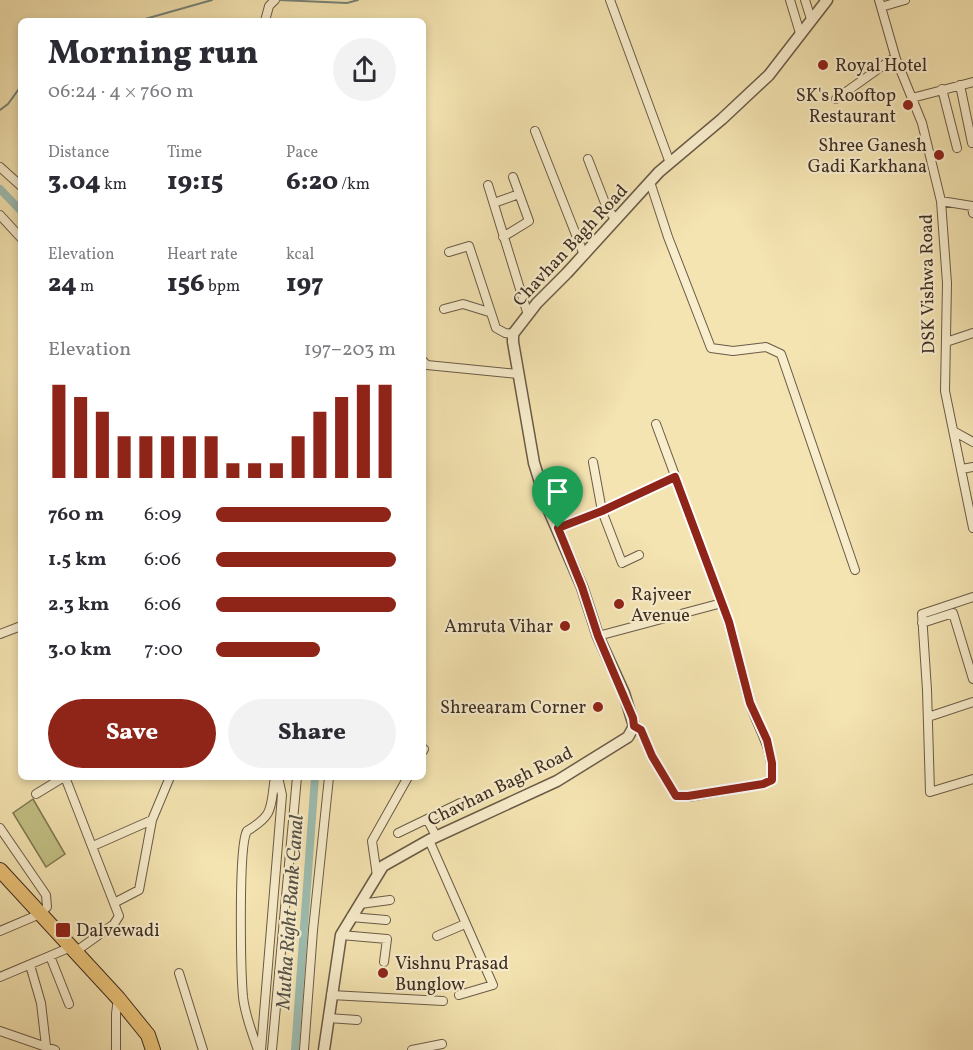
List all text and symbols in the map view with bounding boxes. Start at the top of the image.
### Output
text: Morning run [48,32,258,78]
button: share [333,38,396,101]
place label: Royal Hotel [835,54,927,79]
marker: Royal Hotel [816,58,830,72]
text: 06:24 · 4 × 760 m [48,78,194,106]
place label: SK's Rooftop Restaurant [796,84,896,130]
marker: SK's Rooftop Restaurant [901,98,915,112]
place label: Shree Ganesh Gadi Karkhana [808,134,927,180]
text: Distance [48,142,109,164]
text: Time [167,142,202,164]
text: Pace [286,142,318,164]
marker: Shree Ganesh Gadi Karkhana [932,148,946,162]
text: 3.04 [48,164,101,200]
text: 19:15 [167,164,223,200]
text: 6:20 [286,164,338,200]
text: km [101,174,127,196]
text: /km [338,174,370,196]
street label: Chavhan Bagh Road [508,179,634,313]
street label: DSK Vishwa Road [915,214,942,354]
text: Elevation [48,244,115,266]
text: Heart rate [167,244,238,266]
text: kcal [286,244,314,266]
text: 24 [48,266,77,302]
text: 156 [167,266,205,302]
text: 197 [286,266,324,302]
text: m [77,276,94,298]
text: bpm [205,276,240,298]
text: Elevation [48,336,131,364]
text: 197–203 m [304,336,396,364]
pin [532,466,583,528]
icon: arrive [541,475,574,508]
text: 760 m [48,501,104,529]
text: 6:09 [144,501,181,529]
text: 1.5 km [48,546,107,574]
text: 6:06 [144,546,181,574]
place label: Rajveer Avenue [631,583,692,629]
text: 2.3 km [48,591,109,619]
text: 6:06 [144,591,181,619]
marker: Rajveer Avenue [612,597,626,611]
place label: Amruta Vihar [444,615,553,640]
marker: Amruta Vihar [558,619,572,633]
text: 3.0 km [48,636,112,664]
text: 7:00 [144,636,183,664]
place label: Shreearam Corner [440,696,586,721]
button: Save [48,699,216,768]
button: Share [228,699,396,768]
marker: Shreearam Corner [591,700,605,714]
street label: Chavhan Bagh Road [424,741,578,833]
water label: Mutha Right Bank Canal [270,814,312,1011]
place label: Dalvewadi [76,919,160,944]
marker: Dalvewadi [54,921,72,939]
place label: Vishnu Prasad Bunglow [395,952,509,998]
marker: Vishnu Prasad Bunglow [376,966,390,980]

